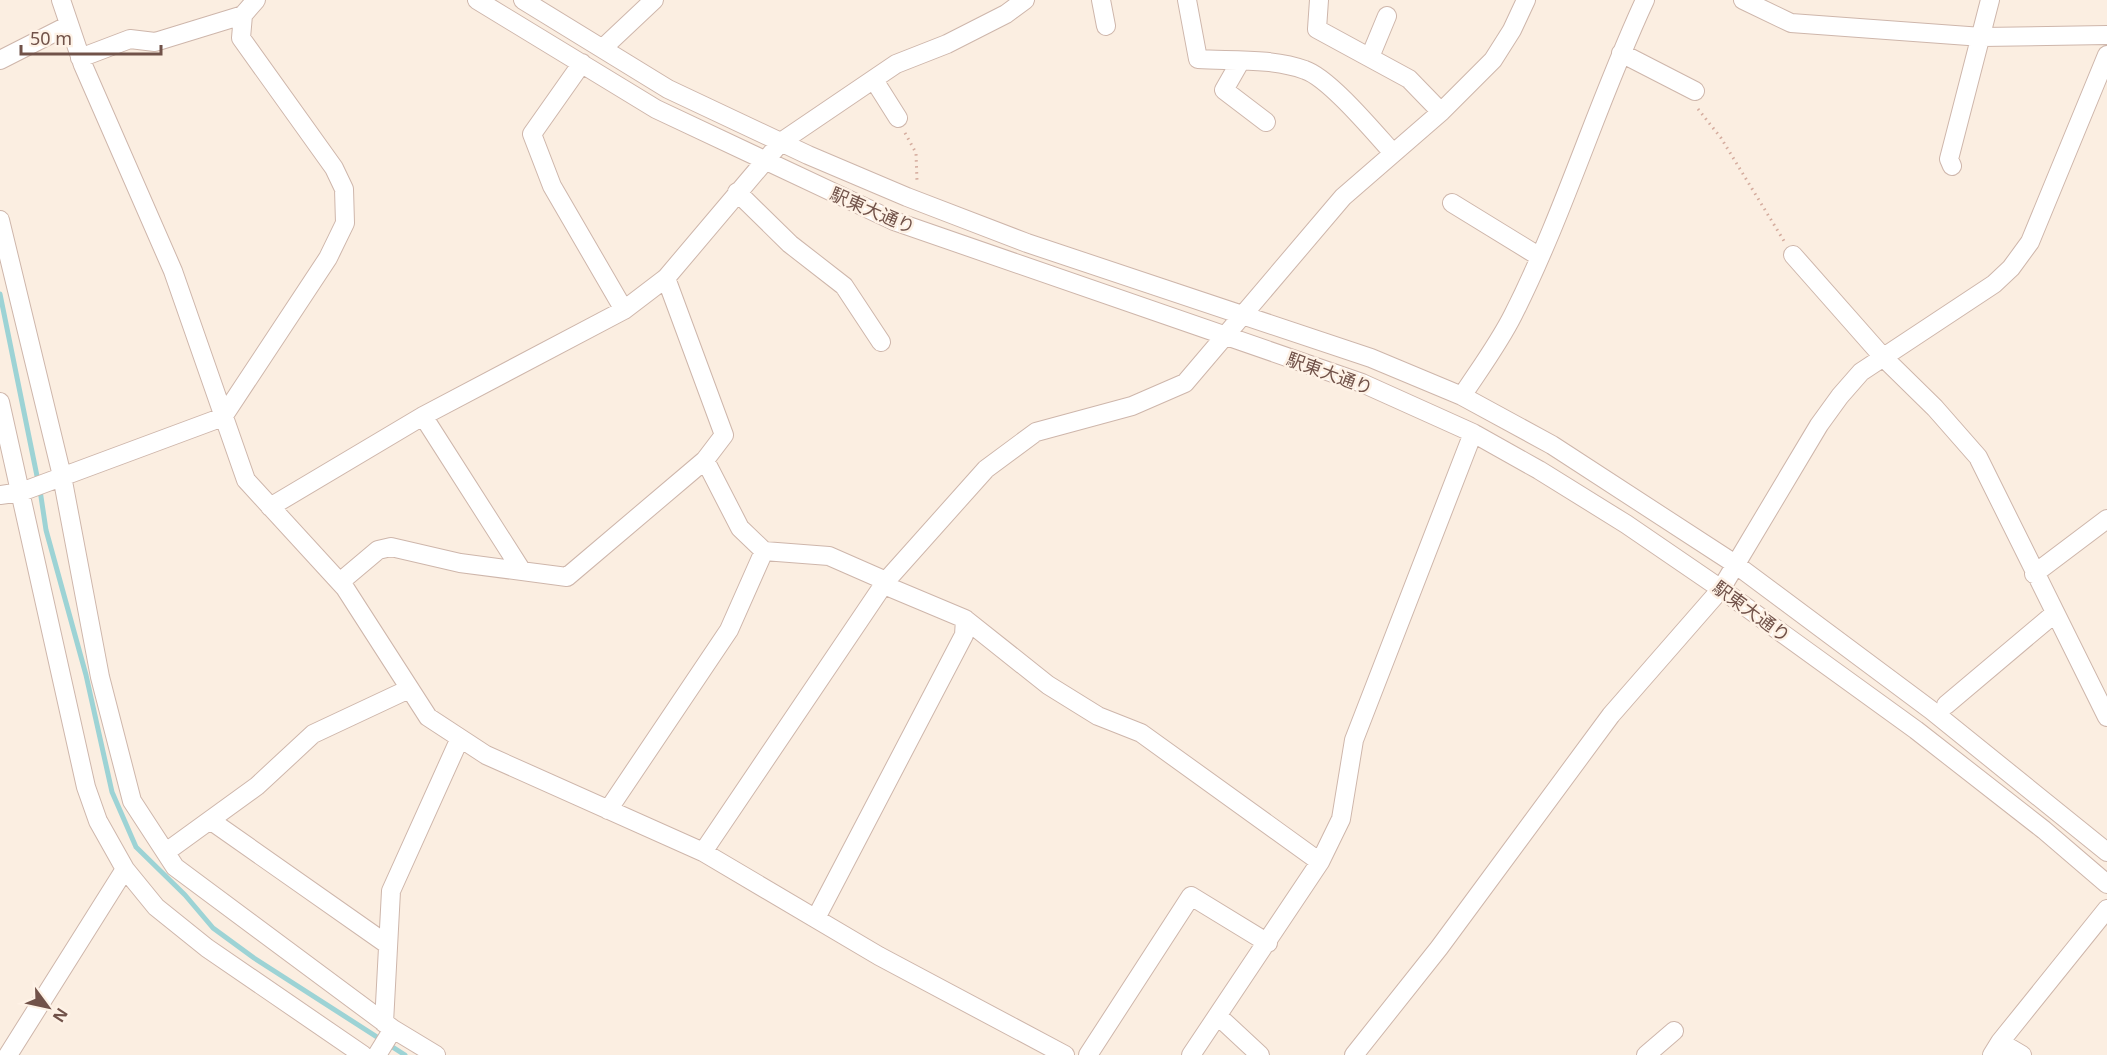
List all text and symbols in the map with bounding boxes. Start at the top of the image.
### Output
scale bar [21,18,160,56]
text: 50 m [30,26,72,50]
street label: 駅東大通り [827,181,919,239]
street label: 駅東大通り [1284,346,1376,400]
street label: 駅東大通り [1709,575,1795,647]
north arrow [18,977,78,1037]
text: N [48,1004,73,1027]

